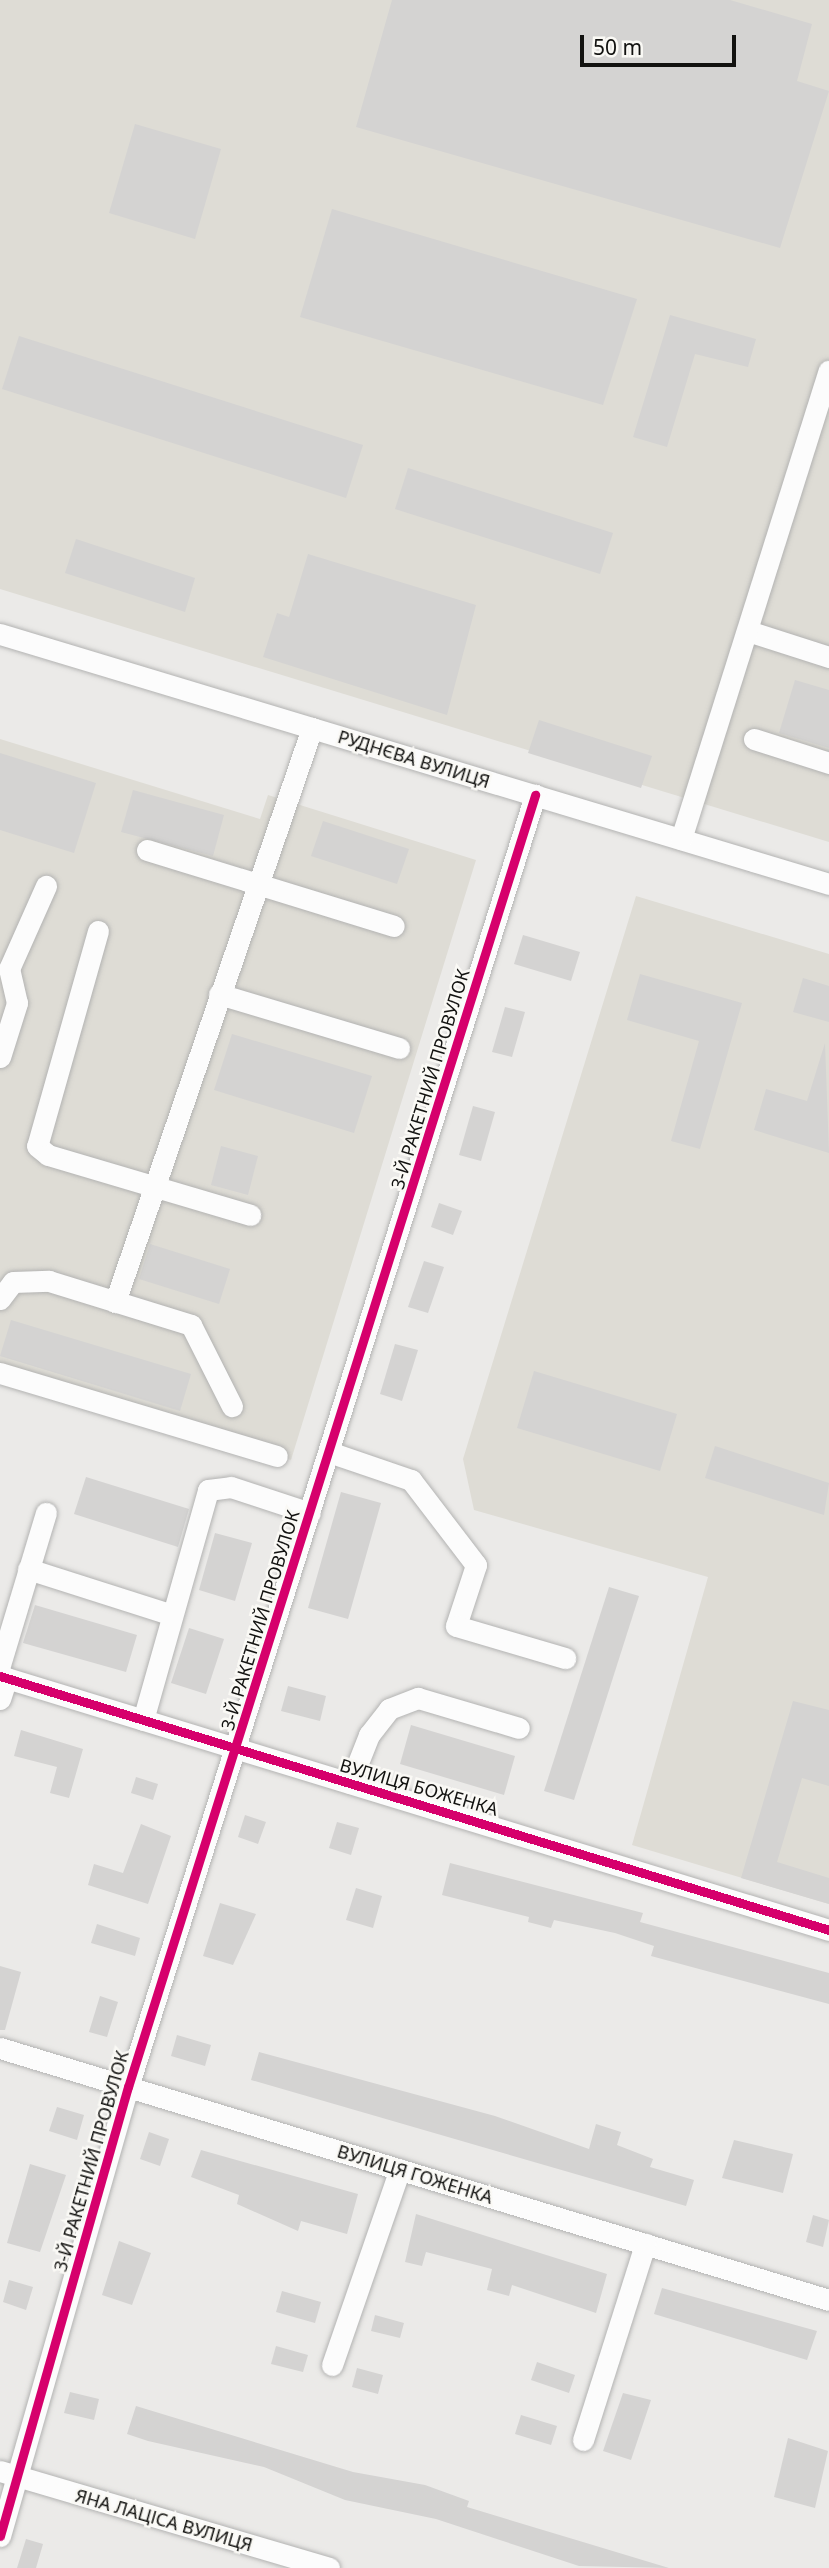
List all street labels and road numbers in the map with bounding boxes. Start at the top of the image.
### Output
street label: РУДНЄВА ВУЛИЦЯ [335,726,493,792]
street label: 3-Й РАКЕТНИЙ ПРОВУЛОК [386,966,474,1192]
street label: 3-Й РАКЕТНИЙ ПРОВУЛОК [216,1507,304,1733]
street label: ВУЛИЦЯ БОЖЕНКА [337,1754,501,1820]
street label: 3-Й РАКЕТНИЙ ПРОВУЛОК [49,2048,133,2274]
street label: ВУЛИЦЯ ГОЖЕНКА [335,2140,495,2208]
street label: ЯНА ЛАЦІСА ВУЛИЦЯ [73,2484,255,2556]

